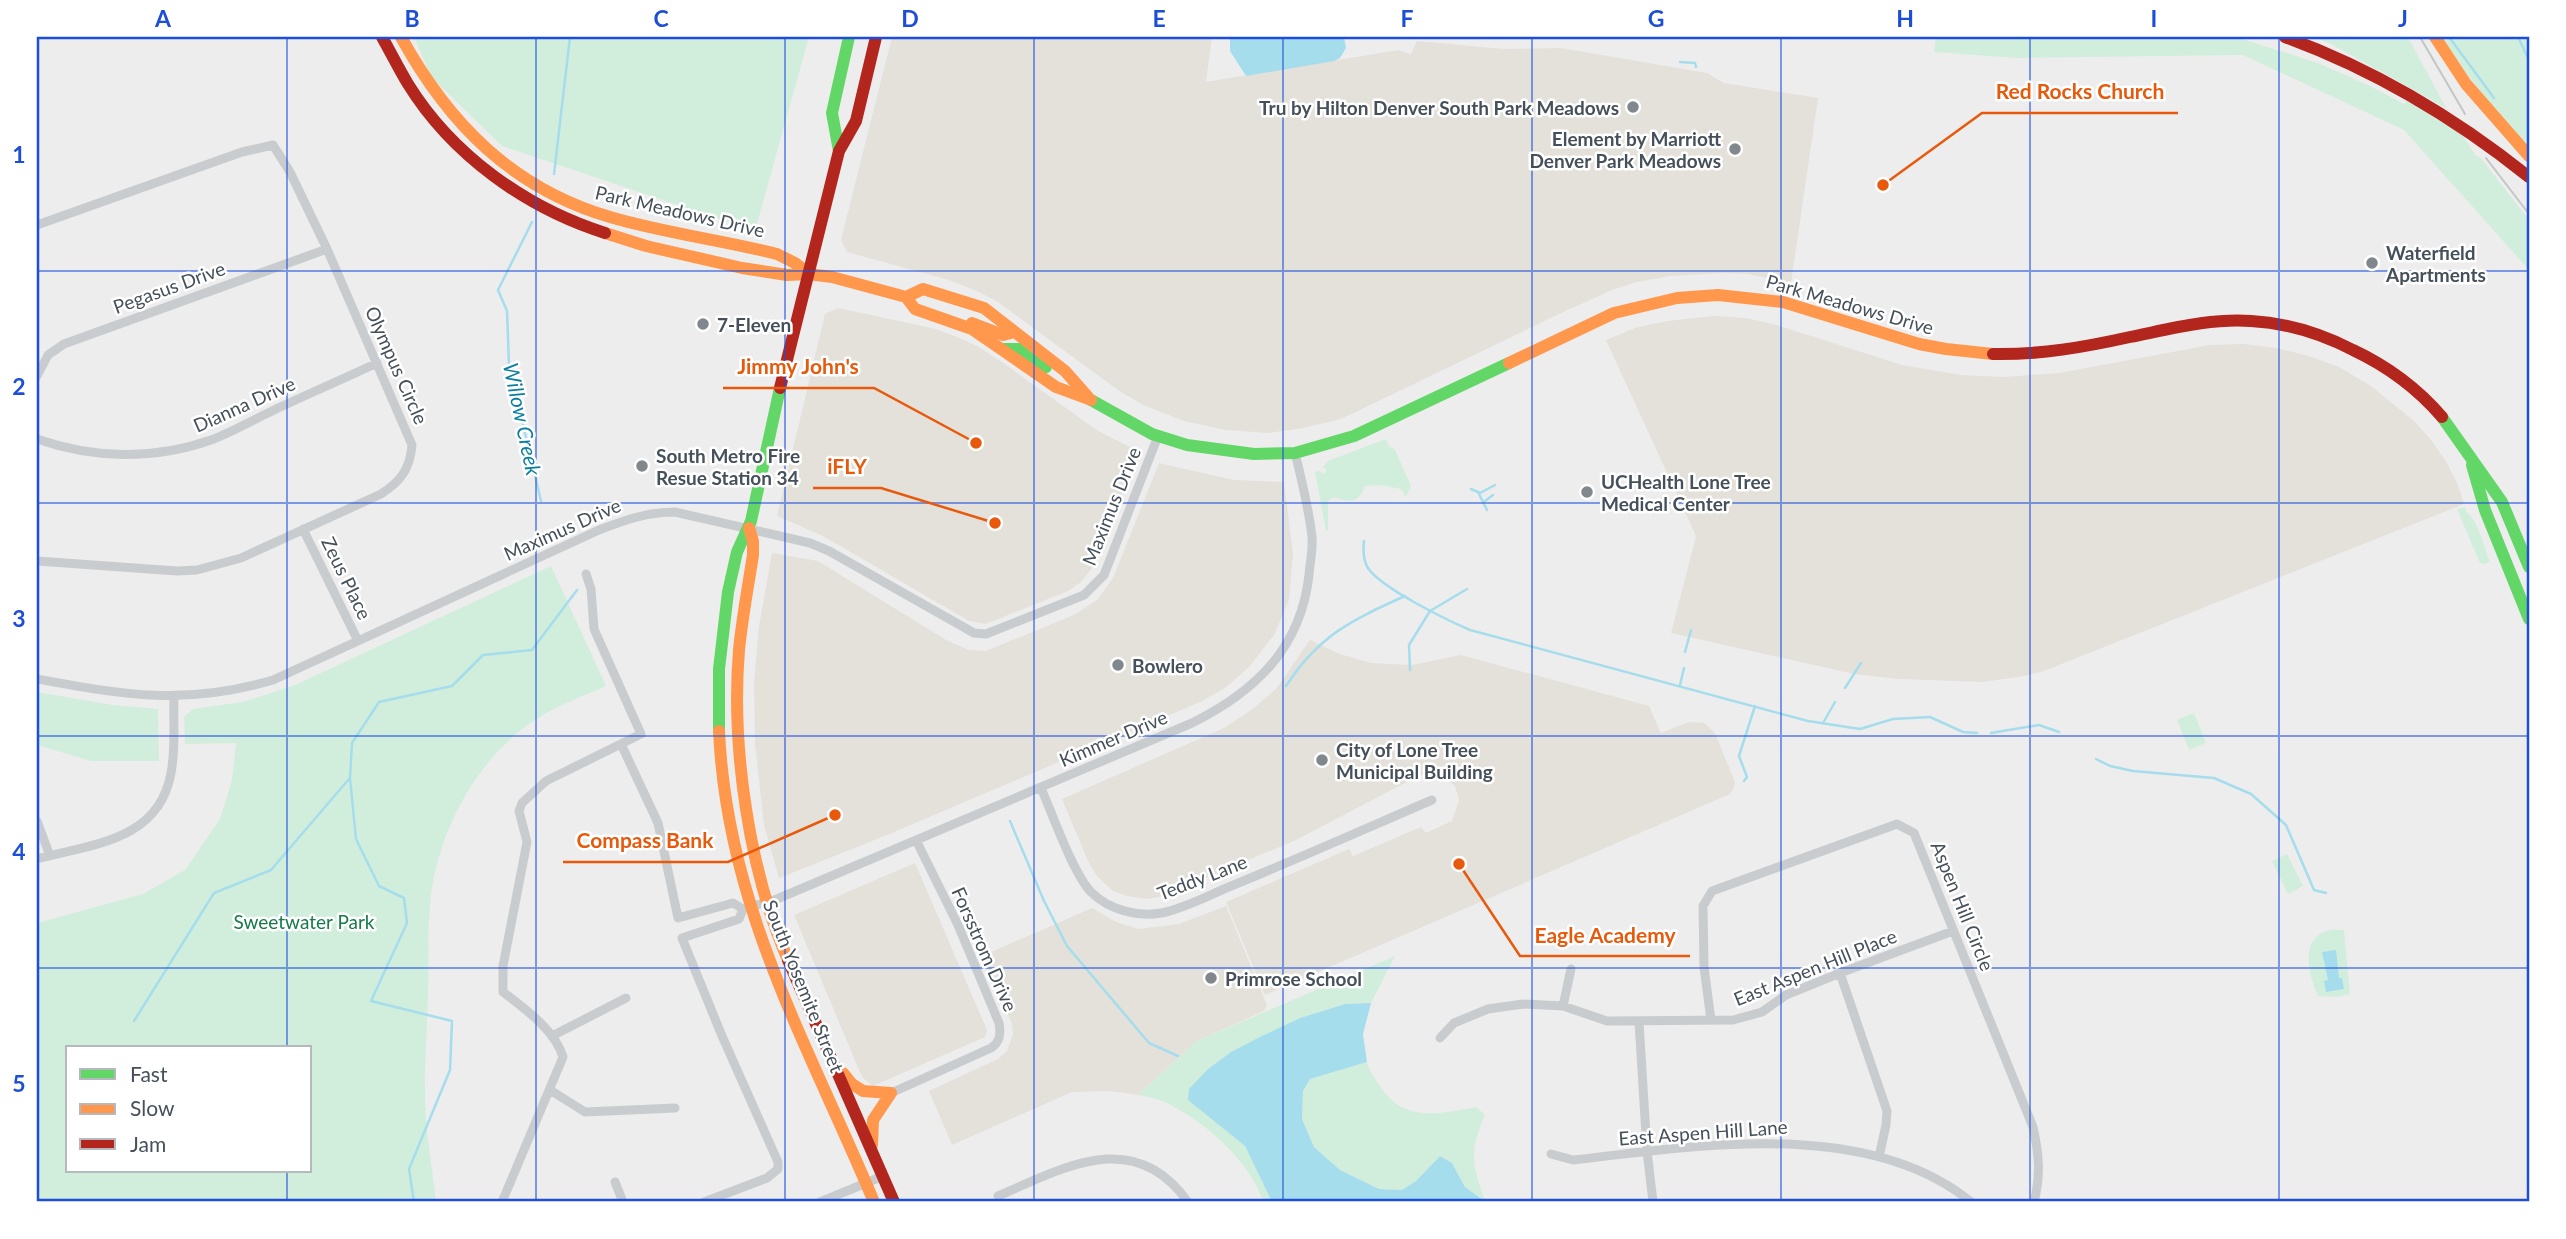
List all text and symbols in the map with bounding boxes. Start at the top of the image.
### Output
text: A [154,4,172,32]
text: B [404,4,420,32]
text: C [653,4,669,32]
text: D [901,4,919,32]
text: E [1152,4,1166,32]
text: F [1400,4,1414,32]
text: G [1648,4,1664,32]
text: H [1896,4,1914,32]
text: I [2151,4,2157,32]
text: J [2398,4,2408,32]
callout: Red Rocks Church [1982,71,2178,113]
text: Red Rocks Church [1996,78,2164,103]
place label: Tru by Hilton Denver South Park Meadows [1259,96,1619,119]
marker: Tru by Hilton Denver South Park Meadows [1625,99,1641,115]
place label: Element by Marriott Denver Park Meadows [1529,127,1722,172]
text: 1 [12,140,26,168]
marker: Element by Marriott Denver Park Meadows [1727,141,1743,157]
street label: Park Meadows Drive [593,180,767,242]
place label: Waterfield Apartments [2385,241,2486,286]
marker: Waterfield Apartments [2364,255,2380,271]
street label: Pegasus Drive [110,256,228,318]
street label: Park Meadows Drive [1764,269,1936,339]
street label: Olympus Circle [361,302,433,428]
place label: 7-Eleven [717,313,791,336]
marker: 7-Eleven [695,316,711,332]
callout: Jimmy John's [723,346,874,388]
text: Jimmy John's [737,353,859,378]
water label: Willow Creek [499,360,547,479]
street label: Dianna Drive [189,371,299,437]
text: 2 [12,372,26,400]
place label: South Metro Fire Resue Station 34 [656,444,800,489]
street label: Maximus Drive [1077,444,1145,568]
callout: iFLY [813,446,881,488]
text: iFLY [827,453,867,478]
marker: South Metro Fire Resue Station 34 [634,458,650,474]
place label: UCHealth Lone Tree Medical Center [1601,470,1771,515]
marker: UCHealth Lone Tree Medical Center [1579,484,1595,500]
street label: Maximus Drive [500,493,624,565]
street label: Zeus Place [317,533,377,623]
text: 3 [12,604,26,632]
place label: Bowlero [1132,654,1203,677]
marker: Bowlero [1110,657,1126,673]
street label: Kimmer Drive [1056,705,1170,771]
place label: City of Lone Tree Municipal Building [1336,738,1493,783]
marker: City of Lone Tree Municipal Building [1314,752,1330,768]
callout: Compass Bank [563,820,728,862]
text: Compass Bank [577,827,714,852]
text: 4 [12,837,26,865]
street label: Aspen Hill Circle [1927,838,1999,974]
street label: Teddy Lane [1154,849,1250,905]
street label: Forsstrom Drive [947,883,1023,1015]
street label: South Yosemite Street [759,896,849,1076]
park label: Sweetwater Park [233,910,375,933]
callout: Eagle Academy [1520,914,1690,956]
text: Eagle Academy [1534,922,1677,947]
street label: East Aspen Hill Place [1730,924,1900,1010]
place label: Primrose School [1225,967,1362,990]
marker: Primrose School [1203,970,1219,986]
legend [66,1046,312,1172]
text: Fast [130,1061,168,1086]
text: 5 [12,1069,26,1097]
text: Slow [130,1095,175,1120]
street label: East Aspen Hill Lane [1618,1115,1788,1149]
text: Jam [130,1131,166,1156]

